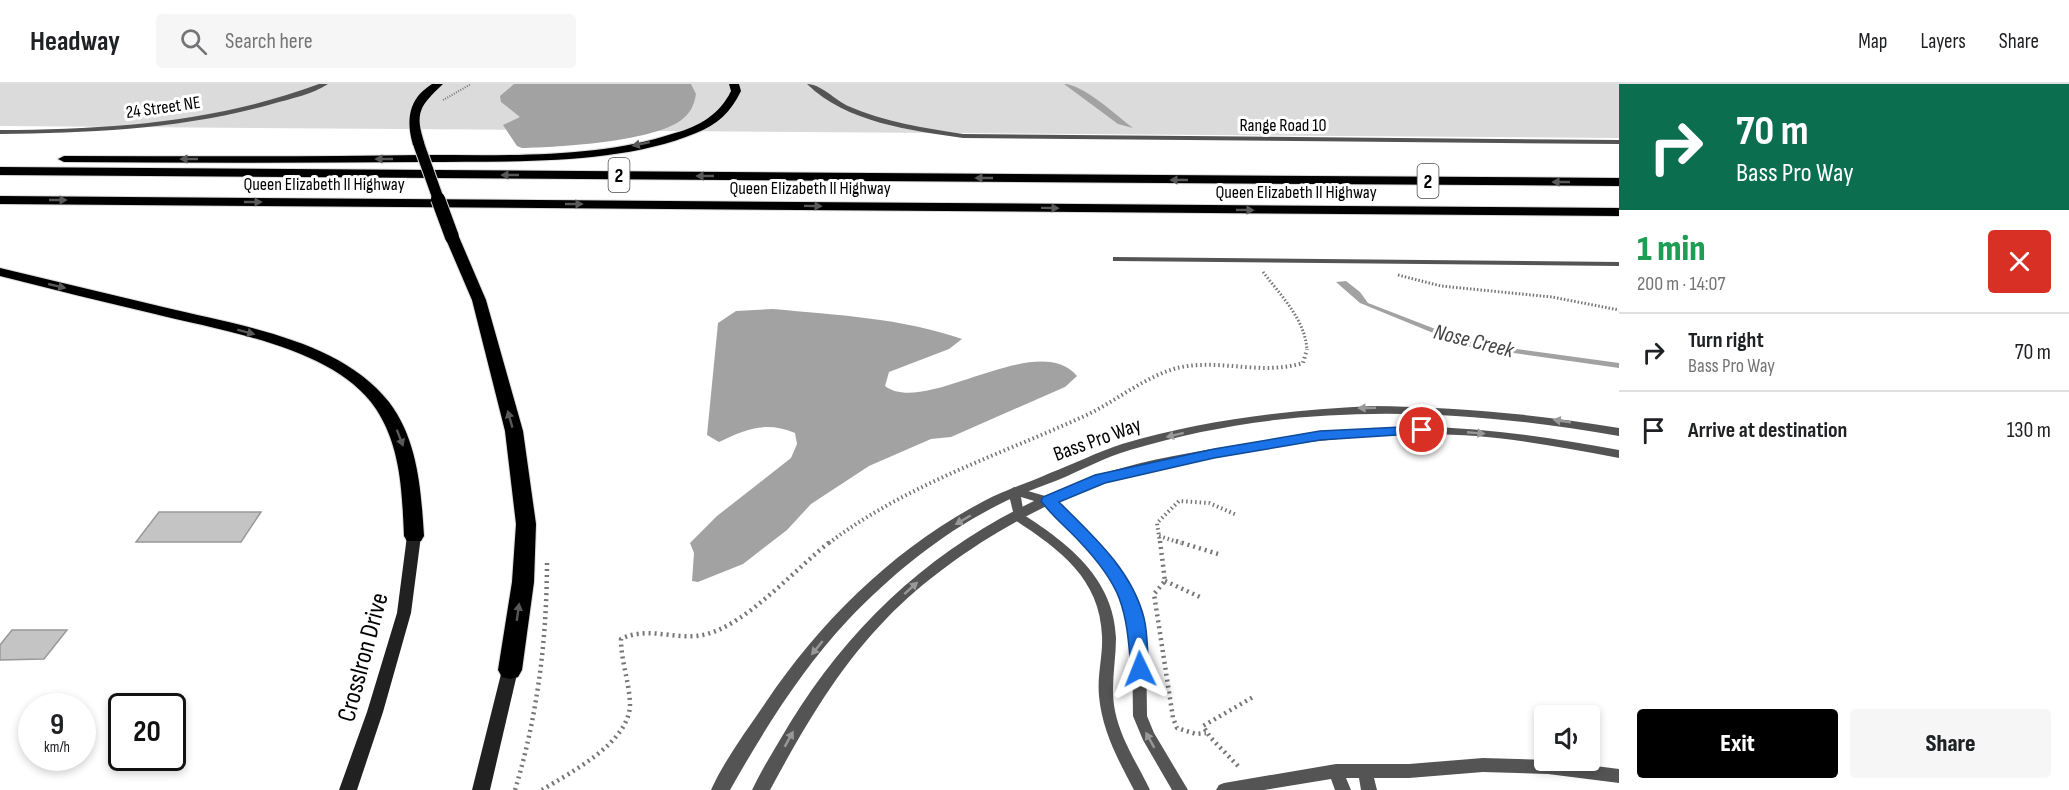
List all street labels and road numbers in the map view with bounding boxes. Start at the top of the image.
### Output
street label: 24 Street NE [124,92,202,123]
street label: Range Road 10 [1239,115,1327,136]
road number: 2 [608,158,630,192]
road number: 2 [1418,164,1438,198]
street label: Queen Elizabeth II Highway [243,174,405,195]
street label: Queen Elizabeth II Highway [729,178,891,199]
street label: Queen Elizabeth II Highway [1215,182,1377,203]
street label: Bass Pro Way [1050,412,1144,467]
street label: CrossIron Drive [331,589,396,725]

